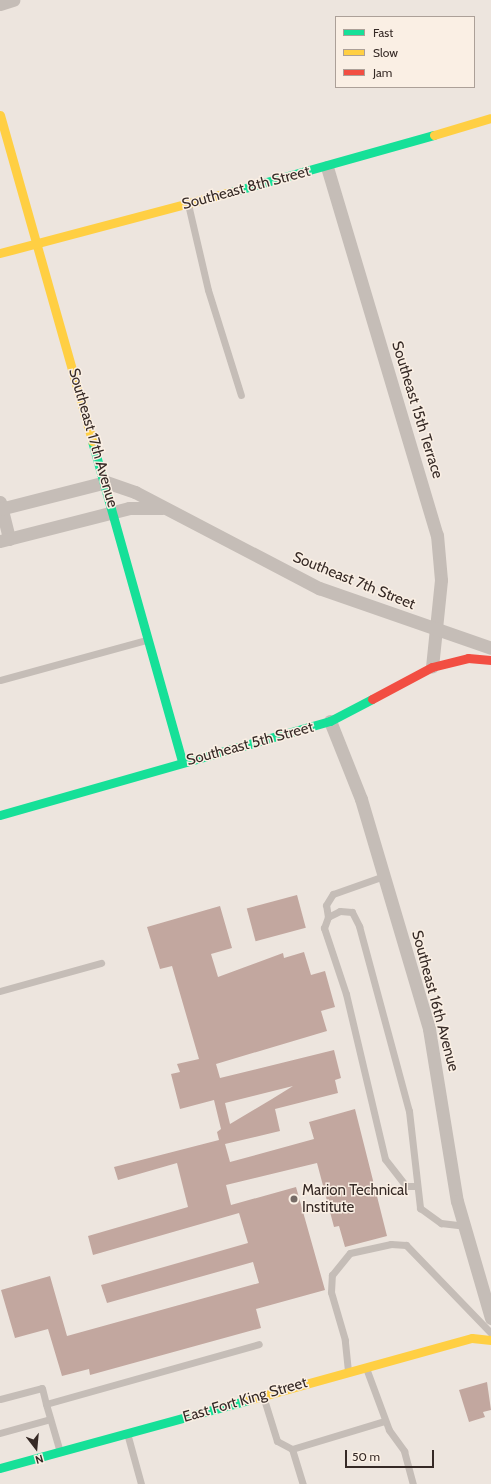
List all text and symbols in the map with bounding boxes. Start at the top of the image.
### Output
legend [335,16,475,88]
text: Fast [373,25,393,40]
text: Slow [373,45,398,60]
text: Jam [373,65,392,80]
street label: Southeast 8th Street [180,162,312,214]
street label: Southeast 15th Terrace [388,339,446,481]
street label: Southeast 17th Avenue [64,366,122,510]
street label: Southeast 7th Street [290,548,418,614]
street label: Southeast 5th Street [184,718,316,770]
street label: Southeast 16th Avenue [408,929,462,1073]
place label: Marion Technical Institute [302,1181,408,1216]
marker: Marion Technical Institute [289,1194,299,1204]
street label: East Fort King Street [181,1374,309,1426]
north arrow [16,1428,56,1468]
scale bar [347,1442,436,1468]
text: 50 m [352,1449,380,1464]
text: N [34,1452,45,1467]

